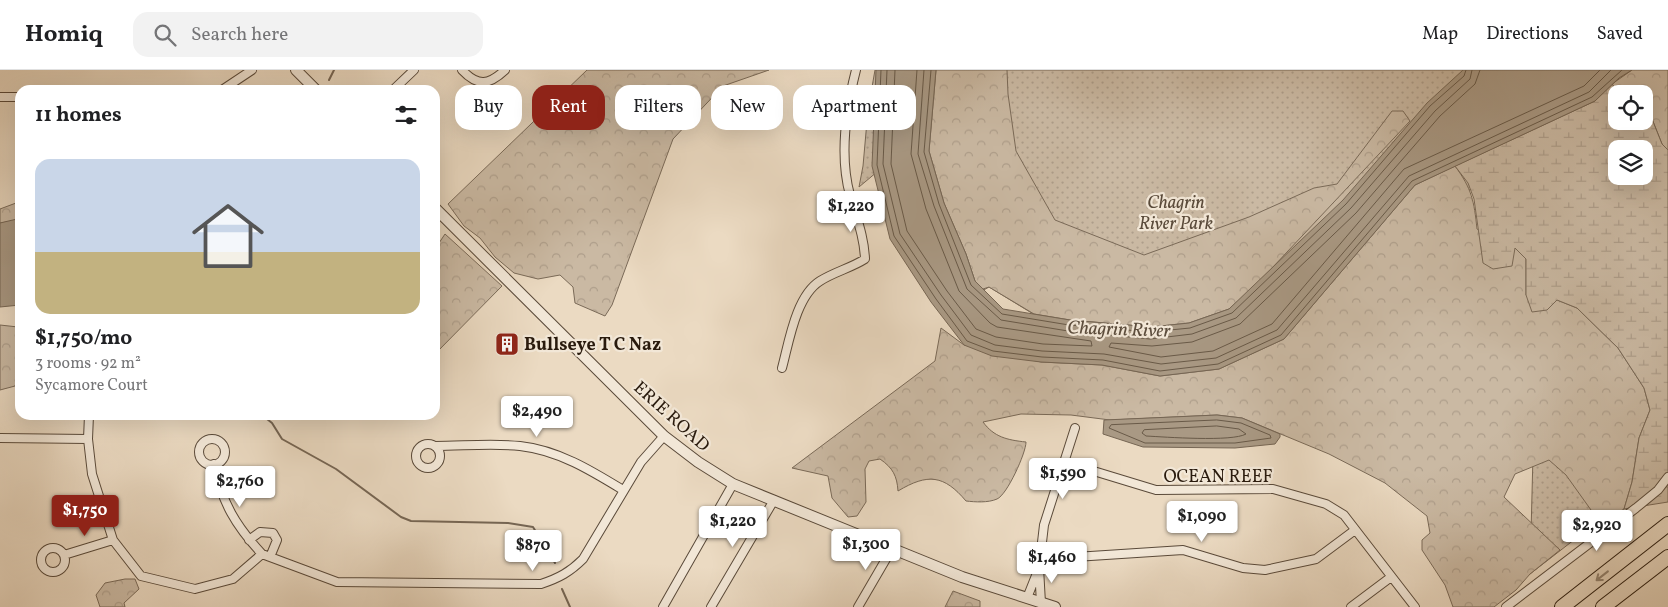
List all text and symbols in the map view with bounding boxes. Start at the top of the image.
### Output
search box [133,12,483,57]
text: Homiq [25,18,103,52]
icon: search [151,21,179,49]
text: Search here [191,22,288,48]
text: Map [1422,22,1458,47]
text: Directions [1486,22,1569,47]
text: Saved [1597,22,1643,47]
chip: Buy [455,85,522,130]
chip: Rent [532,85,605,130]
chip: Filters [615,85,701,130]
chip: New [711,85,783,130]
chip: Apartment [793,85,916,130]
map controls [1608,85,1653,185]
button: locate [1608,85,1653,130]
text: 11 homes [35,101,122,130]
icon: filters [392,101,420,129]
button: layers [1608,140,1653,185]
pin: $1,220 [810,190,892,233]
icon: home [183,191,273,281]
park label: Chagrin River Park [1139,191,1213,237]
text: $1,220 [828,196,874,218]
water label: Chagrin River [1067,315,1172,345]
text: $1,750/mo [35,324,132,353]
building icon: Bullseye T C Naz [494,331,520,357]
place label: Bullseye T C Naz [524,333,661,358]
text: 3 rooms · 92 m² [35,353,141,375]
text: Sycamore Court [35,375,148,397]
street label: ERIE ROAD [627,376,715,458]
pin: $2,490 [496,396,578,438]
text: $2,490 [512,401,562,423]
pin: $1,590 [1022,458,1104,500]
text: $1,590 [1040,463,1086,485]
street label: OCEAN REEF [1163,465,1273,490]
pin: $2,760 [199,466,281,508]
text: $2,760 [216,471,264,493]
pin: $1,750 [44,494,126,537]
text: $1,750 [63,500,107,522]
pin: $1,090 [1161,500,1243,543]
pin: $1,220 [692,506,774,548]
text: $1,090 [1178,506,1226,528]
pin: $2,920 [1556,510,1638,552]
text: $1,220 [710,511,756,533]
text: $2,920 [1573,515,1621,537]
pin: $1,300 [825,528,907,571]
pin: $870 [503,530,563,572]
text: $1,300 [842,534,890,556]
text: $870 [516,535,550,557]
pin: $1,460 [1011,542,1093,584]
text: $1,460 [1028,547,1076,569]
one-way arrow [1596,570,1609,581]

